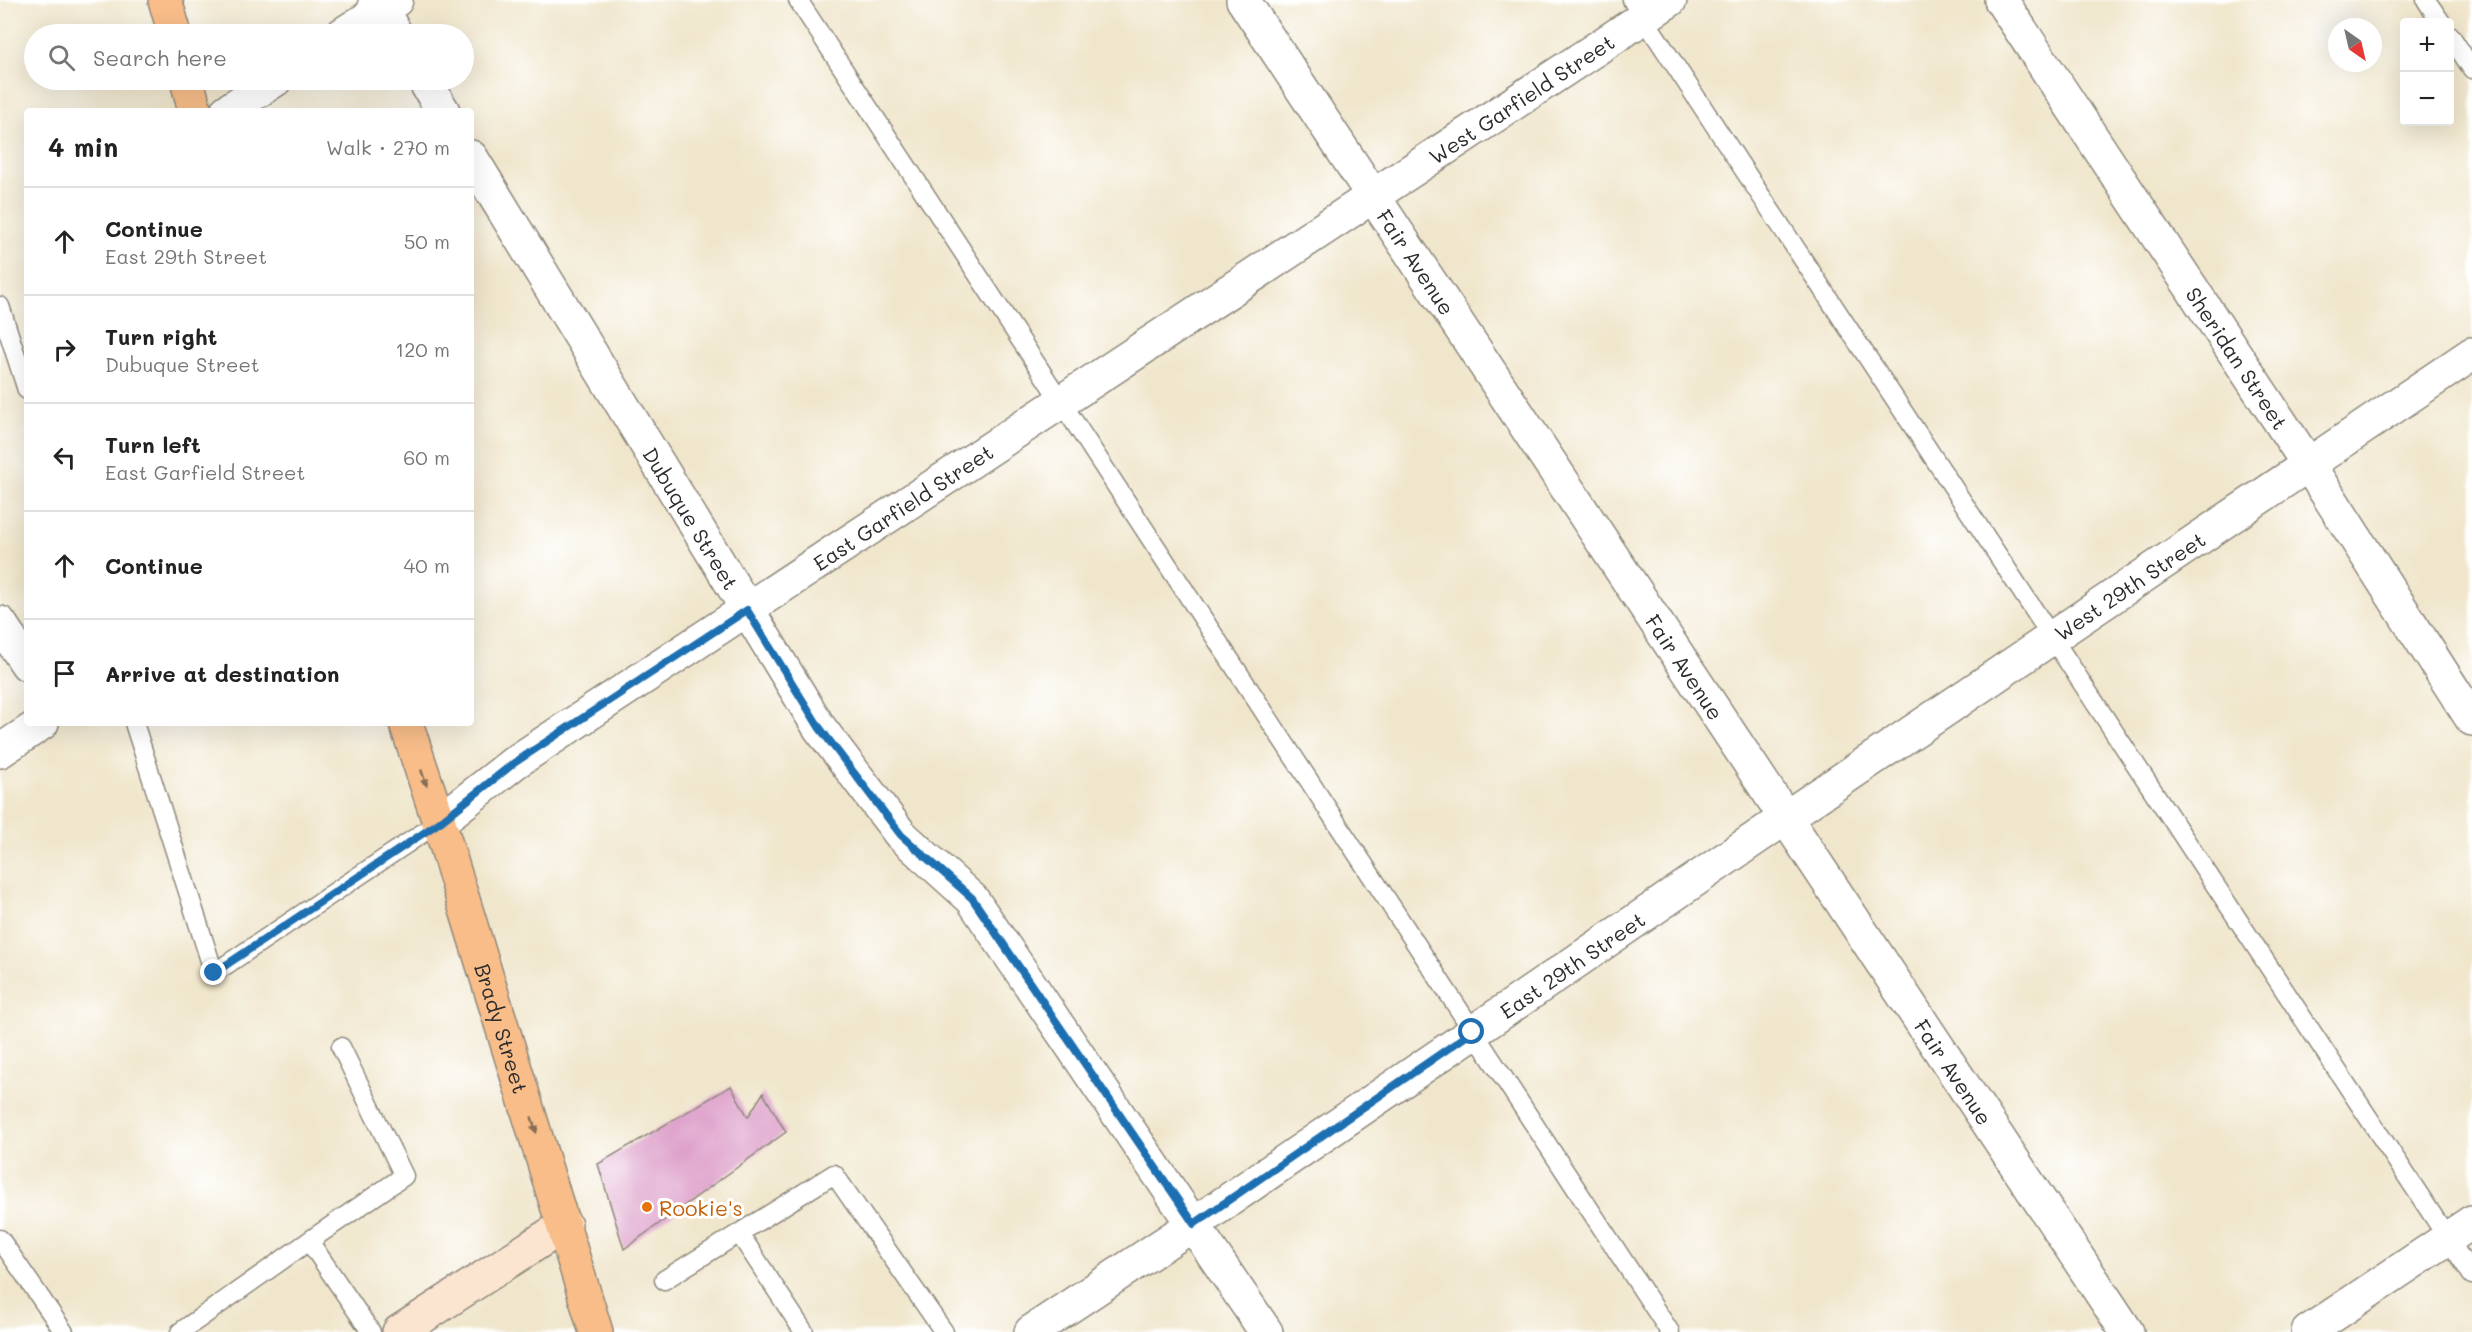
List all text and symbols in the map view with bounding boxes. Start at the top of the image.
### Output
north arrow [2328,18,2382,72]
map controls [2400,18,2454,126]
button: + [2400,18,2454,72]
search box [24,24,474,90]
street label: West Garfield Street [1423,27,1619,169]
icon: search [45,41,78,74]
text: Search here [93,43,227,72]
button: − [2400,72,2454,126]
text: 4 min [48,130,118,164]
text: Walk · 270 m [326,134,450,160]
street label: Fair Avenue [1372,204,1461,320]
text: Continue [105,214,203,243]
icon: ahead [48,225,81,258]
text: 50 m [404,228,450,254]
text: East 29th Street [105,243,267,269]
street label: Sheridan Street [2181,281,2295,434]
text: Turn right [105,322,217,351]
icon: right [48,333,81,366]
text: 120 m [395,336,450,362]
text: Dubuque Street [105,351,260,377]
text: Turn left [105,430,201,459]
street label: East Garfield Street [807,437,998,576]
icon: left [48,441,81,474]
street label: Dubuque Street [638,442,745,594]
text: 60 m [403,444,450,470]
text: East Garfield Street [105,459,305,485]
street label: West 29th Street [2049,525,2210,646]
icon: ahead [48,549,81,582]
text: Continue [105,551,203,580]
text: 40 m [404,552,450,578]
street label: Fair Avenue [1641,609,1730,725]
icon: arrive [48,657,81,690]
text: Arrive at destination [105,659,340,688]
one-way arrow [420,769,430,787]
street label: East 29th Street [1494,905,1650,1024]
route end [200,959,226,985]
street label: Brady Street [470,960,535,1096]
street label: Fair Avenue [1909,1014,1999,1129]
route start [1458,1018,1484,1044]
one-way arrow [529,1116,539,1134]
place label: Rookie's [659,1194,743,1221]
marker: Rookie's [640,1200,654,1214]

